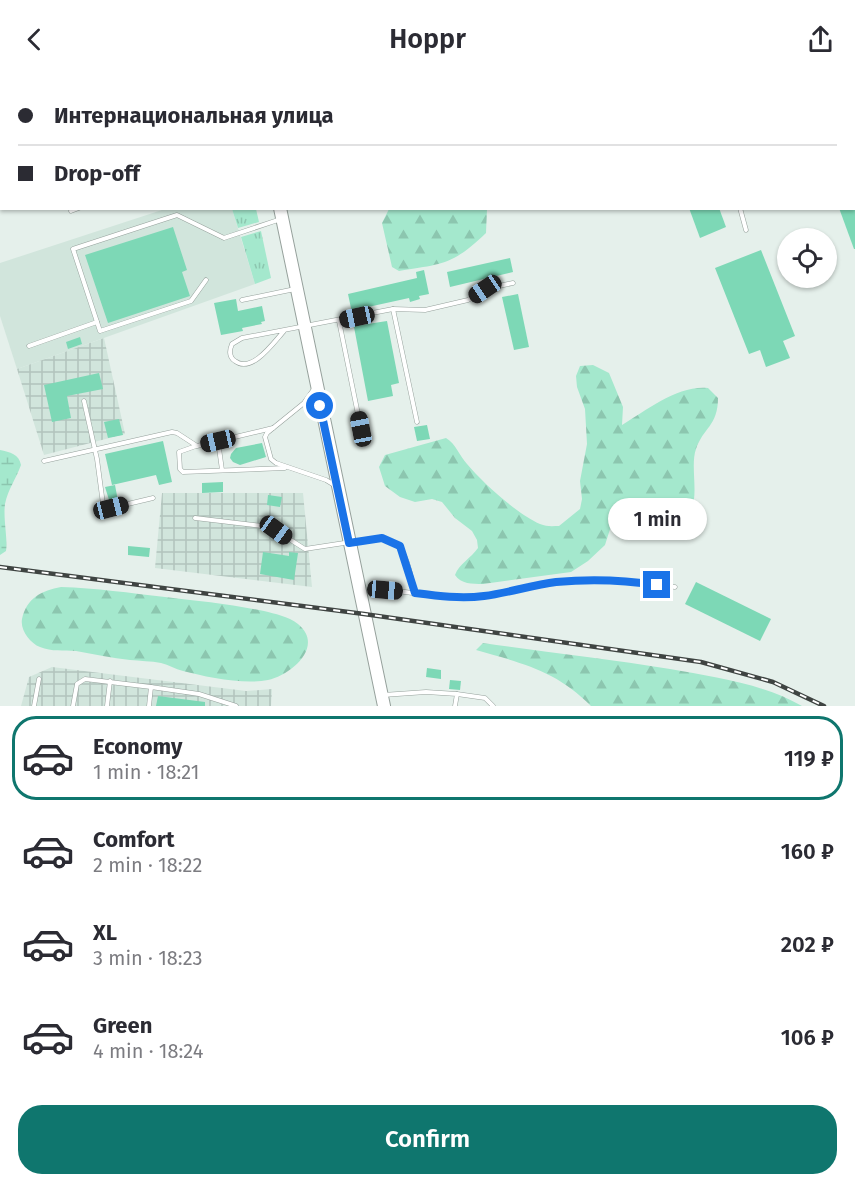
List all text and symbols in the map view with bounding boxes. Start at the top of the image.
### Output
icon: back [18,23,51,56]
text: Hoppr [389,23,466,55]
icon: share [804,23,837,56]
text: Интернациональная улица [54,102,334,129]
text: Drop-off [54,160,140,187]
map controls [777,228,837,288]
button: locate [777,228,837,288]
car [465,271,505,307]
car [338,304,376,330]
route start [306,392,333,419]
car [349,410,373,448]
car [198,428,238,454]
car [91,495,131,521]
callout: 1 min [608,498,706,540]
text: 1 min [633,507,682,531]
car [256,512,296,548]
route end [643,571,670,598]
car [366,579,404,601]
icon: car [21,731,75,785]
text: Economy [93,733,182,760]
text: 119 ₽ [784,745,834,772]
text: 1 min · 18:21 [93,760,199,784]
icon: car [21,824,75,878]
text: Comfort [93,826,174,853]
text: 160 ₽ [781,838,834,865]
text: 2 min · 18:22 [93,853,202,877]
icon: car [21,917,75,971]
text: XL [93,919,117,946]
text: 202 ₽ [781,931,834,958]
text: 3 min · 18:23 [93,946,202,970]
icon: car [21,1010,75,1064]
text: Green [93,1012,152,1039]
text: 106 ₽ [781,1024,834,1051]
text: 4 min · 18:24 [93,1039,203,1063]
button: Confirm [18,1105,837,1174]

